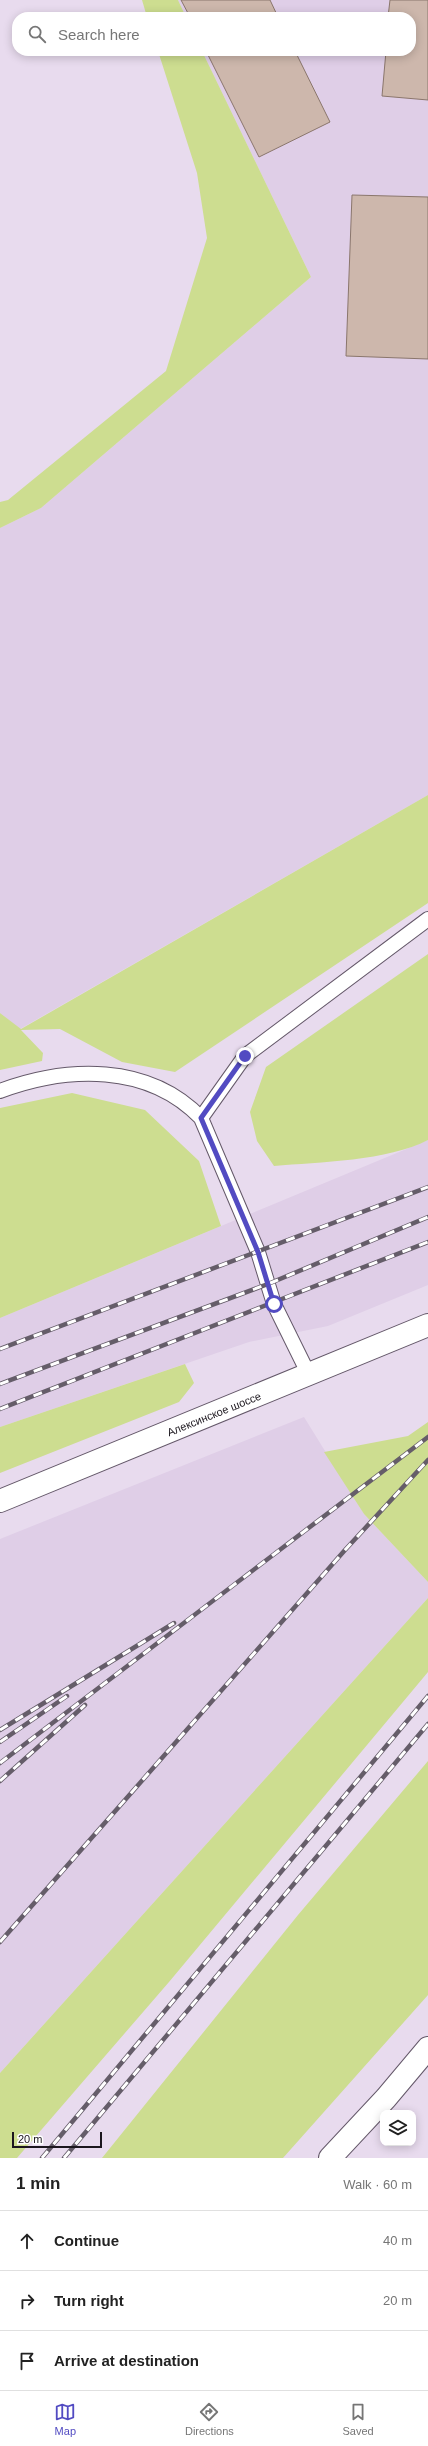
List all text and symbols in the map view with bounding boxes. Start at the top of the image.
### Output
search box [12,12,416,56]
icon: search [26,23,48,45]
text: Search here [58,26,140,43]
route end [236,1047,254,1065]
route start [265,1295,283,1313]
street label: Алексинское шоссе [165,1390,263,1438]
map controls [380,2110,416,2146]
button: layers [380,2110,416,2146]
scale bar [12,2130,102,2149]
text: 20 m [18,2133,42,2145]
text: 1 min [16,2174,60,2193]
text: Walk · 60 m [343,2177,412,2192]
icon: ahead [16,2230,38,2252]
text: Continue [54,2232,119,2249]
text: 40 m [383,2233,412,2248]
icon: right [16,2290,38,2312]
text: Turn right [54,2292,124,2309]
text: 20 m [383,2293,412,2308]
icon: arrive [16,2350,38,2372]
text: Arrive at destination [54,2352,199,2369]
tab: Map [54,2401,76,2437]
tab: Directions [185,2401,234,2437]
tab: Saved [342,2401,374,2437]

